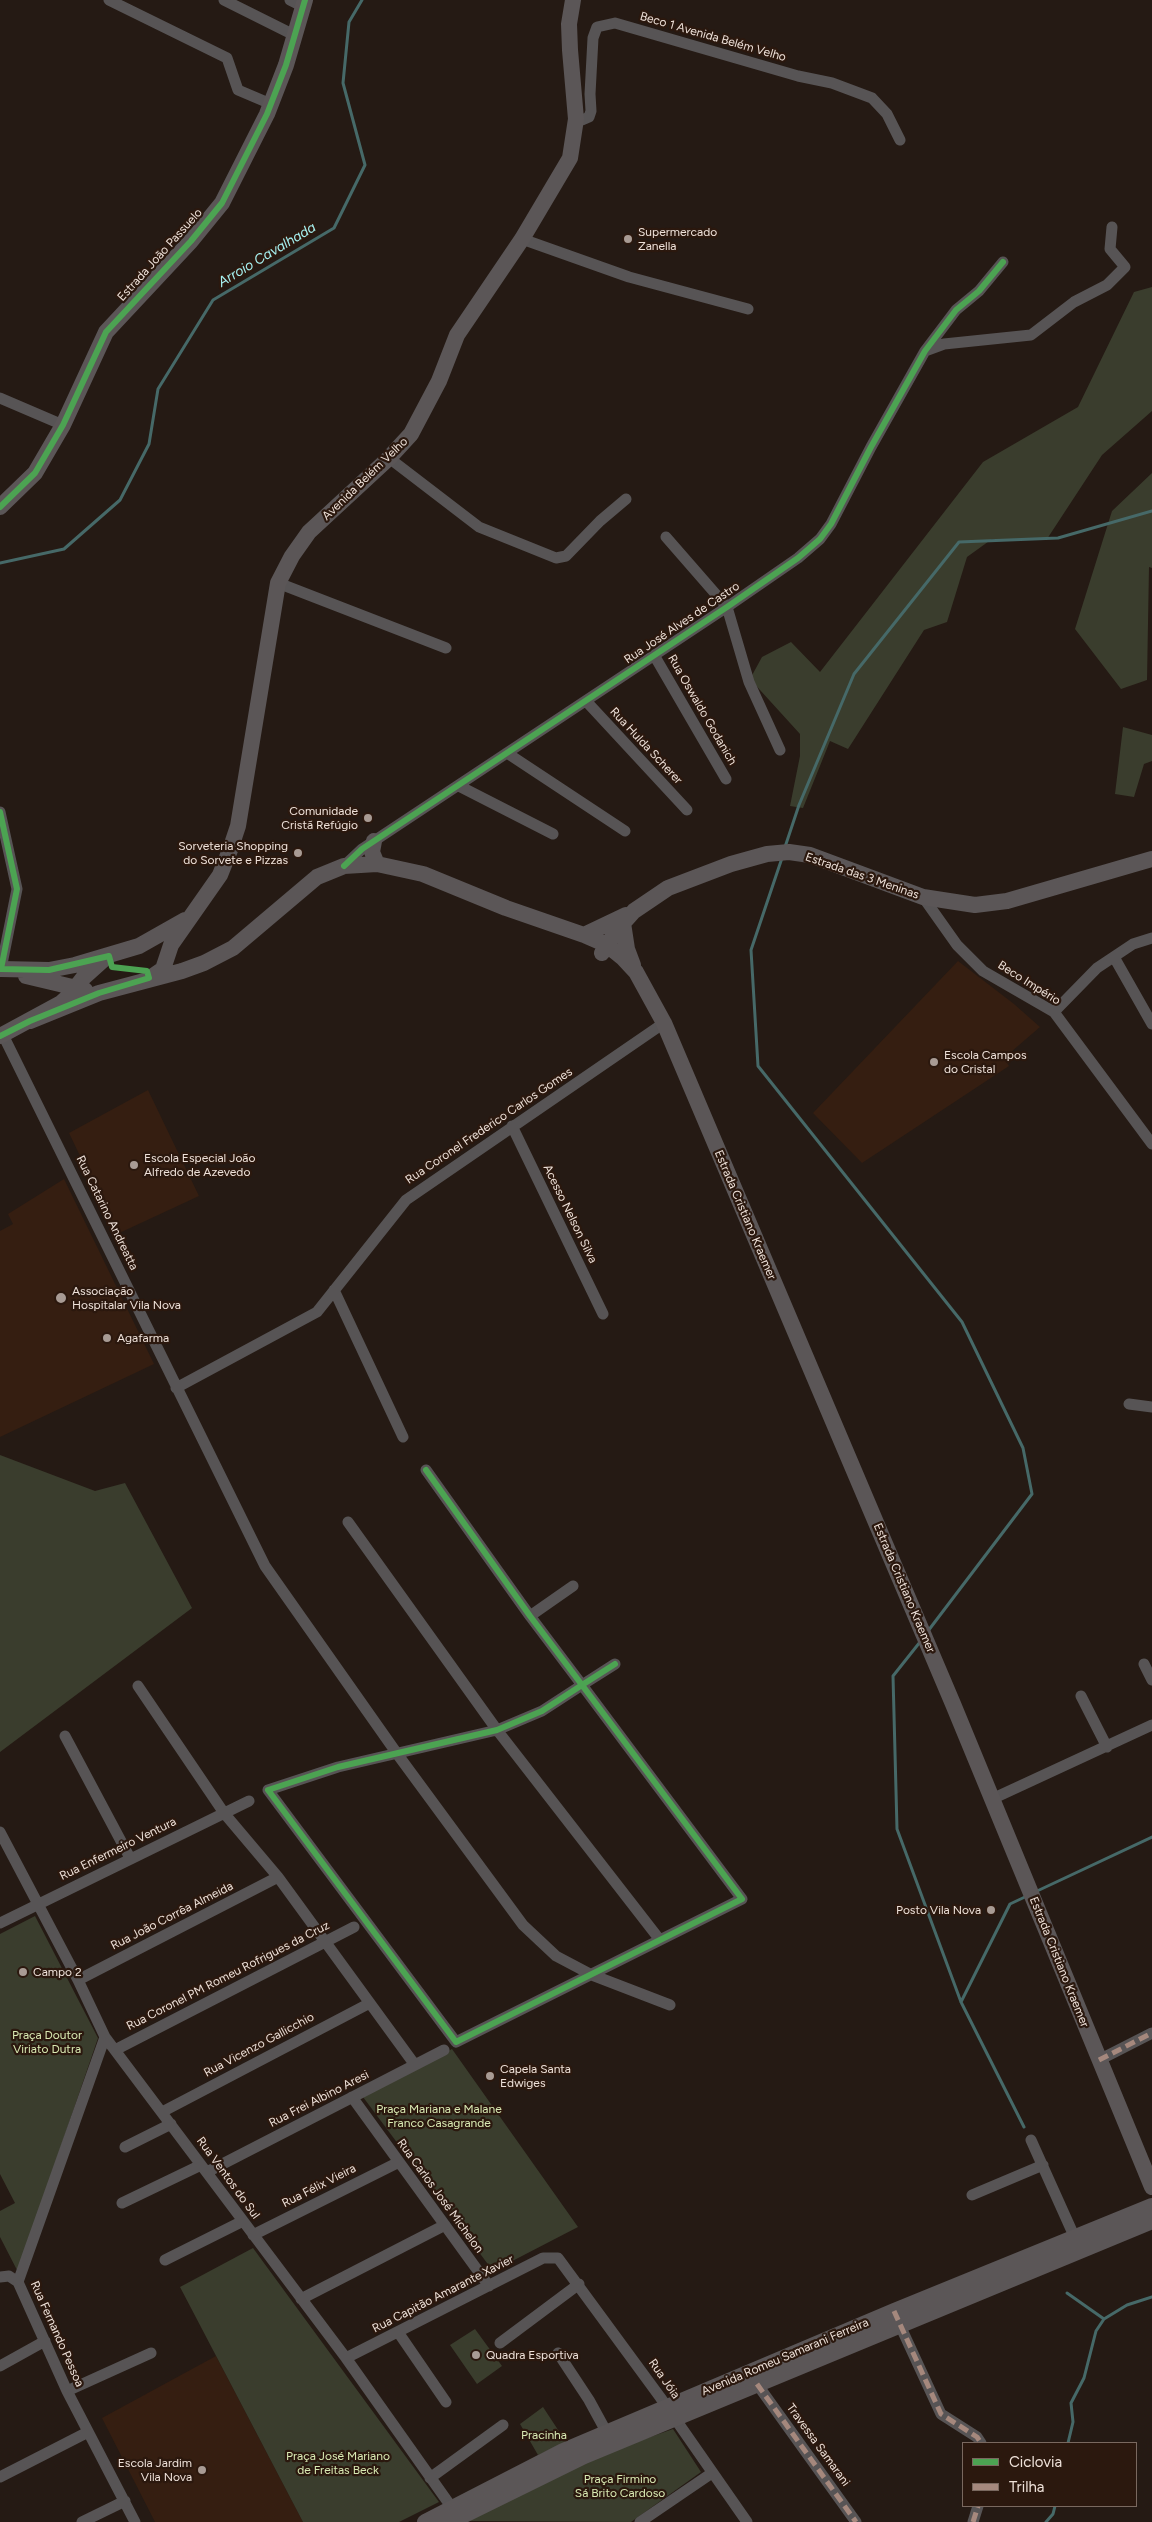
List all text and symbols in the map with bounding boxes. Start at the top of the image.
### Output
street label: Beco 1 Avenida Belém Velho [638,9,788,65]
street label: Estrada João Passuelo [115,206,205,304]
water label: Arroio Cavalhada [215,219,319,291]
place label: Supermercado Zanella [638,225,717,253]
marker: Supermercado Zanella [622,233,634,245]
street label: Avenida Belém Velho [319,435,411,523]
street label: Rua José Alves de Castro [622,579,742,667]
street label: Rua Oswaldo Godanich [664,652,740,768]
street label: Rua Hulda Scherer [607,705,685,787]
place label: Comunidade Cristã Refúgio [281,804,358,832]
marker: Comunidade Cristã Refúgio [362,812,374,824]
place label: Sorveteria Shopping do Sorvete e Pizzas [178,839,288,867]
marker: Sorveteria Shopping do Sorvete e Pizzas [292,847,304,859]
street label: Estrada das 3 Meninas [803,850,921,902]
street label: Beco Império [995,958,1063,1008]
place label: Escola Campos do Cristal [944,1048,1026,1076]
marker: Escola Campos do Cristal [928,1056,940,1068]
street label: Rua Coronel Frederico Carlos Gomes [403,1065,575,1187]
street label: Estrada Cristiano Kraemer [711,1148,779,1282]
place label: Escola Especial João Alfredo de Azevedo [144,1151,255,1179]
street label: Rua Catarino Andreatta [73,1153,141,1273]
marker: Escola Especial João Alfredo de Azevedo [128,1159,140,1171]
street label: Acesso Nelson Silva [540,1162,600,1266]
place label: Associação Hospitalar Vila Nova [72,1284,181,1312]
marker: Associação Hospitalar Vila Nova [54,1291,68,1305]
place label: Agafarma [117,1331,169,1345]
marker: Agafarma [101,1332,113,1344]
street label: Estrada Cristiano Kraemer [870,1521,938,1655]
street label: Rua Enfermeiro Ventura [57,1814,179,1884]
street label: Rua João Corrêa Almeida [108,1879,236,1953]
street label: Estrada Cristiano Kraemer [1026,1895,1092,2029]
place label: Posto Vila Nova [896,1903,981,1917]
marker: Posto Vila Nova [985,1904,997,1916]
street label: Rua Coronel PM Romeu Rofrigues da Cruz [124,1918,332,2034]
place label: Campo 2 [33,1965,82,1979]
marker: Campo 2 [17,1966,29,1978]
street label: Rua Vicenzo Gallicchio [201,2010,317,2080]
park label: Praça Doutor Viriato Dutra [12,2028,82,2056]
place label: Capela Santa Edwiges [500,2062,571,2090]
street label: Rua Frei Albino Aresi [267,2068,371,2130]
marker: Capela Santa Edwiges [484,2070,496,2082]
park label: Praça Mariana e Malane Franco Casagrande [376,2102,502,2130]
street label: Rua Ventos do Sul [193,2134,263,2222]
street label: Rua Carlos José Michelon [394,2136,486,2256]
street label: Rua Félix Vieira [280,2161,358,2211]
street label: Rua Capitão Amarante Xavier [370,2252,516,2336]
street label: Rua Fernando Pessoa [27,2279,87,2389]
street label: Avenida Romeu Samarani Ferreira [699,2315,871,2399]
place label: Quadra Esportiva [486,2348,579,2362]
marker: Quadra Esportiva [470,2349,482,2361]
street label: Rua Jóia [645,2356,683,2402]
street label: Travessa Samarani [783,2401,853,2489]
park label: Pracinha [521,2428,567,2442]
legend [962,2442,1137,2507]
park label: Praça José Mariano de Freitas Beck [286,2449,390,2477]
text: Ciclovia [1009,2453,1062,2471]
place label: Escola Jardim Vila Nova [118,2456,192,2484]
marker: Escola Jardim Vila Nova [196,2464,208,2476]
park label: Praça Firmino Sá Brito Cardoso [575,2472,665,2500]
text: Trilha [1009,2478,1044,2496]

